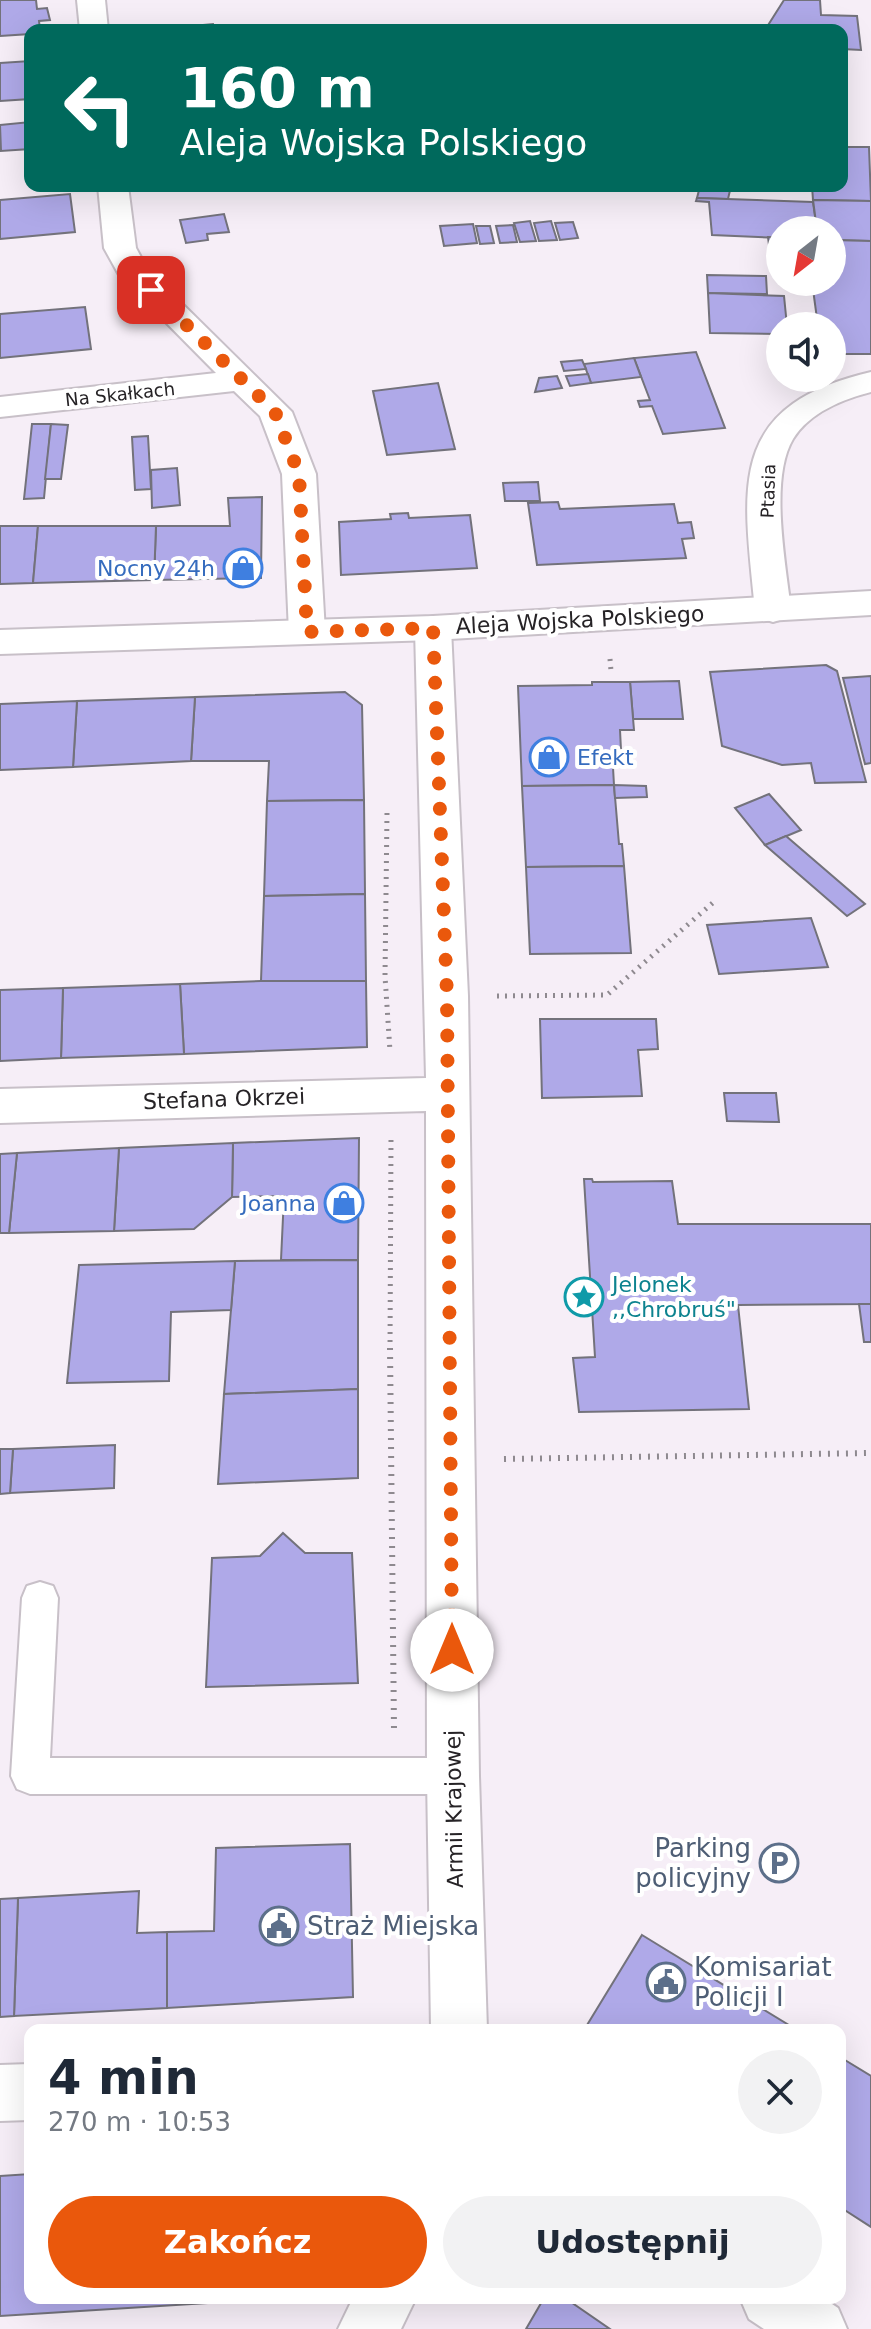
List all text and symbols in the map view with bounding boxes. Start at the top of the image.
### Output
text: 160 m [180,55,375,120]
icon: left [48,56,152,160]
text: Aleja Wojska Polskiego [180,122,587,163]
north arrow [766,216,846,296]
map controls [766,216,846,392]
pin [117,256,185,324]
icon: arrive [129,268,173,312]
button: sound [766,312,846,392]
street label: Na Skałkach [64,378,176,410]
street label: Ptasia [757,463,779,519]
shop icon: Nocny 24h [222,547,264,589]
place label: Nocny 24h [97,556,215,581]
street label: Aleja Wojska Polskiego [455,601,705,639]
shop icon: Efekt [528,736,570,778]
place label: Efekt [577,745,634,770]
street label: Stefana Okrzei [143,1084,305,1114]
shop icon: Joanna [323,1182,365,1224]
place label: Joanna [239,1191,316,1216]
place label: Jelonek ,,Chrobruś" [610,1272,736,1322]
place icon: Jelonek ,,Chrobruś" [563,1276,605,1318]
position arrow [410,1608,494,1692]
street label: Armii Krajowej [440,1730,468,1888]
place label: Parking policyjny [635,1833,751,1893]
parking icon: Parking policyjny [758,1842,800,1884]
public building icon: Straż Miejska [258,1905,300,1947]
place label: Straż Miejska [307,1911,479,1941]
place label: Komisariat Policji I [694,1952,832,2012]
public building icon: Komisariat Policji I [645,1961,687,2003]
text: 4 min [48,2049,199,2105]
button: close [738,2050,822,2134]
text: 270 m · 10:53 [48,2107,231,2137]
button: Zakończ [48,2196,427,2288]
button: Udostępnij [443,2196,822,2288]

